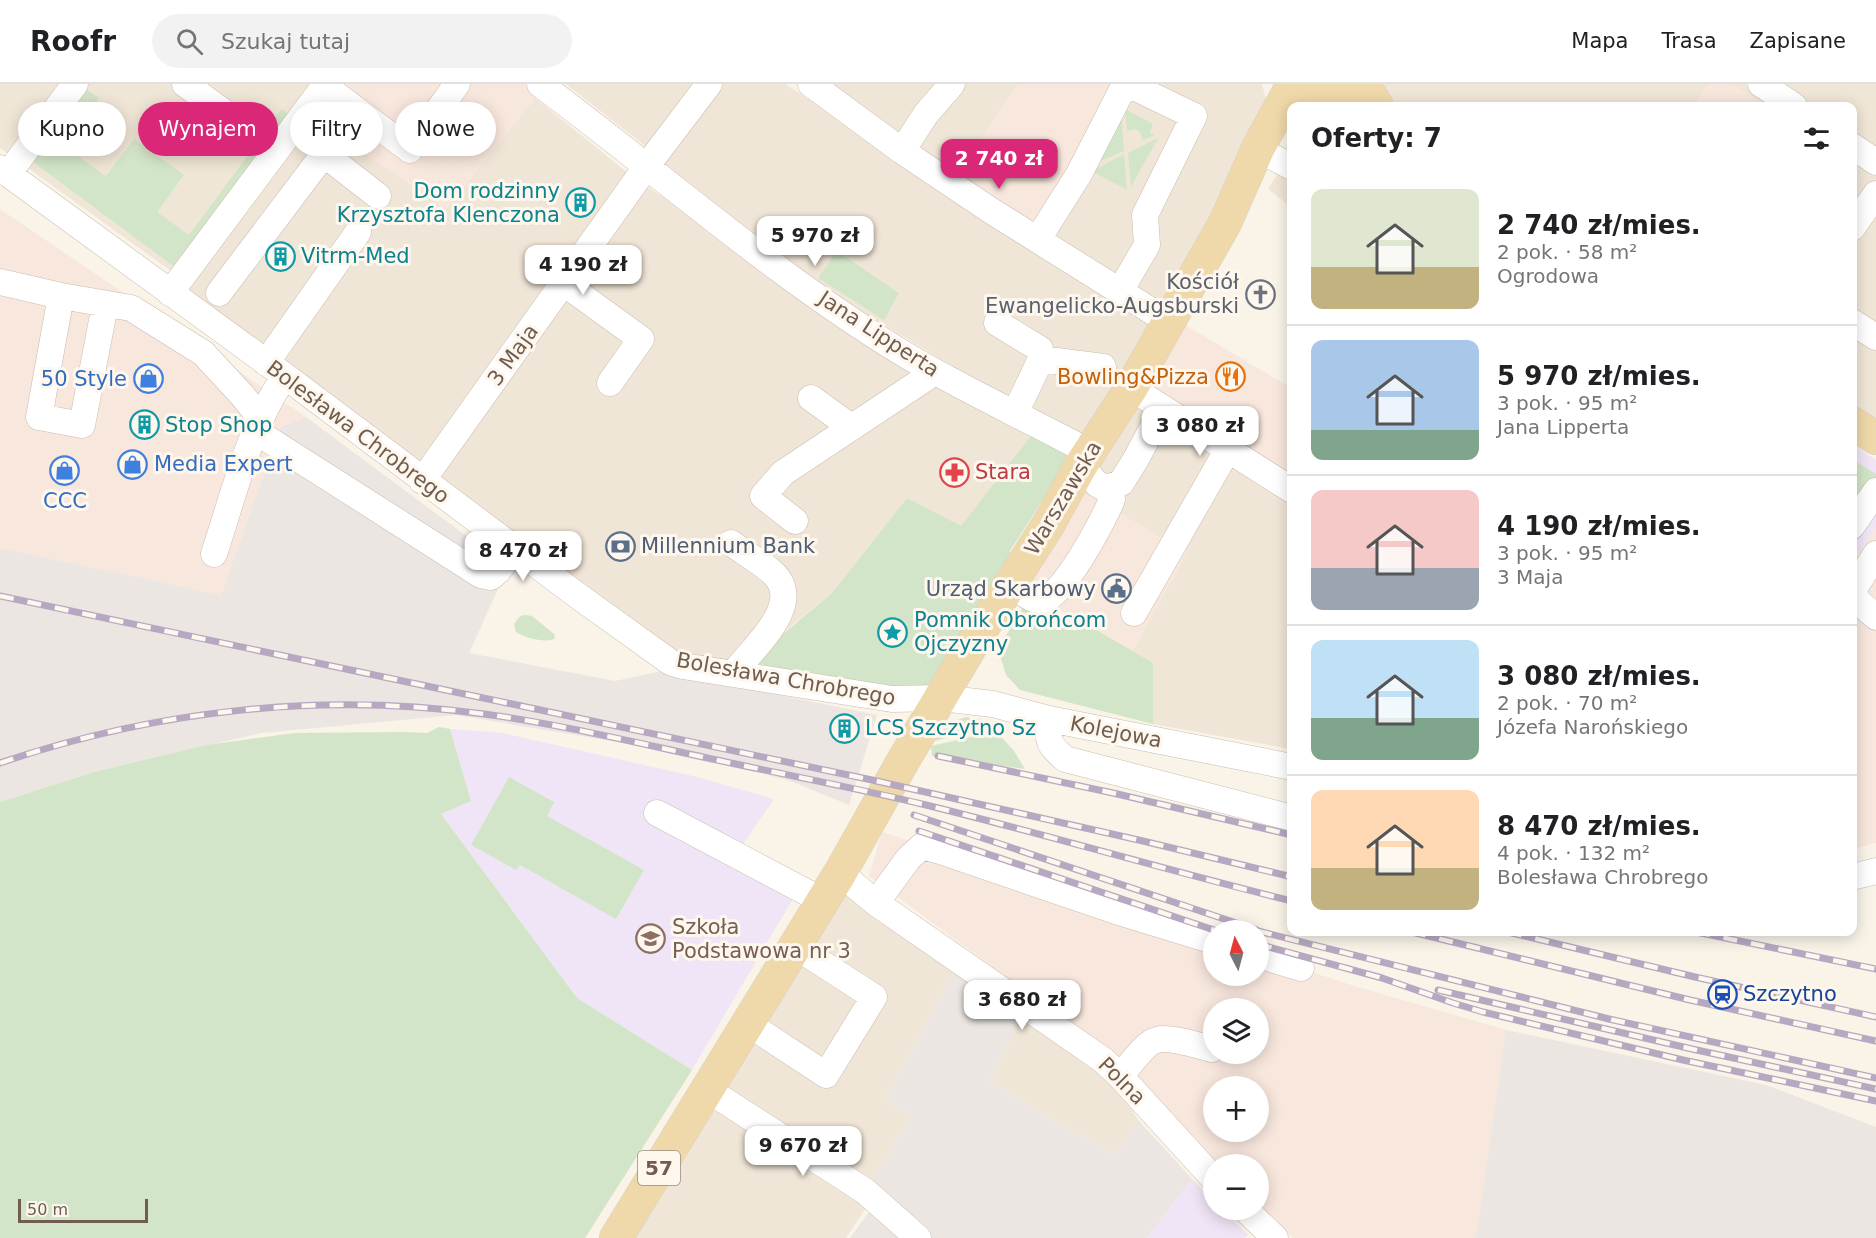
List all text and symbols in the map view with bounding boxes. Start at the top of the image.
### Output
search box [152,14,572,68]
text: Roofr [30,25,116,58]
icon: search [173,25,206,58]
text: Szukaj tutaj [221,29,350,54]
text: Mapa [1571,29,1628,53]
text: Trasa [1661,29,1717,53]
text: Zapisane [1750,29,1846,53]
chip: Kupno [18,102,126,156]
chip: Wynajem [138,102,278,156]
chip: Filtry [290,102,383,156]
chip: Nowe [395,102,496,156]
icon: filters [1800,122,1833,155]
text: Oferty: 7 [1311,123,1442,153]
pin: 2 740 zł [937,139,1061,190]
text: 2 740 zł [955,146,1043,170]
place label: Dom rodzinny Krzysztofa Klenczona [337,179,560,227]
building icon: Dom rodzinny Krzysztofa Klenczona [565,187,597,219]
text: 2 740 zł/mies. [1497,210,1701,240]
icon: home [1359,213,1431,285]
pin: 5 970 zł [753,216,877,267]
text: 5 970 zł [771,223,859,247]
building icon: Vitrm-Med [264,240,296,272]
text: 2 pok. · 58 m² [1497,240,1637,264]
place label: Vitrm-Med [301,244,410,268]
pin: 4 190 zł [521,245,645,296]
text: 4 190 zł [539,252,627,276]
text: Ogrodowa [1497,264,1599,288]
place label: Kościół Ewangelicko-Augsburski [985,270,1239,318]
church icon: Kościół Ewangelicko-Augsburski [1244,278,1276,310]
street label: Jana Lipperta [813,285,944,382]
street label: 3 Maja [483,320,543,390]
street label: Bolesława Chrobrego [262,356,454,508]
restaurant icon: Bowling&Pizza [1214,361,1246,393]
text: 5 970 zł/mies. [1497,361,1701,391]
shop icon: 50 Style [132,363,164,395]
icon: home [1359,364,1431,436]
place label: Bowling&Pizza [1057,365,1209,389]
place label: 50 Style [41,367,127,391]
text: 3 pok. · 95 m² [1497,391,1637,415]
pin: 3 080 zł [1138,406,1262,457]
building icon: Stop Shop [128,409,160,441]
place label: Stop Shop [165,413,272,437]
text: 3 080 zł [1156,413,1244,437]
text: Jana Lipperta [1497,415,1629,439]
street label: Warszawska [1020,437,1106,559]
shop icon: Media Expert [117,448,149,480]
place label: Media Expert [154,452,293,476]
shop icon: CCC [49,454,81,486]
pharmacy icon: Stara [938,456,970,488]
place label: Stara [975,460,1031,484]
place label: CCC [43,489,87,513]
text: 4 190 zł/mies. [1497,511,1701,541]
icon: home [1359,514,1431,586]
bank icon: Millennium Bank [604,530,636,562]
pin: 8 470 zł [461,531,585,582]
place label: Millennium Bank [641,534,816,558]
text: 8 470 zł [479,538,567,562]
text: 3 pok. · 95 m² [1497,541,1637,565]
text: 3 Maja [1497,565,1563,589]
public building icon: Urząd Skarbowy [1101,573,1133,605]
place label: Urząd Skarbowy [926,577,1096,601]
place label: Pomnik Obrońcom Ojczyzny [914,608,1106,656]
place icon: Pomnik Obrońcom Ojczyzny [877,616,909,648]
street label: Bolesława Chrobrego [675,648,897,710]
text: 3 080 zł/mies. [1497,661,1701,691]
icon: home [1359,664,1431,736]
text: 2 pok. · 70 m² [1497,691,1637,715]
street label: Kolejowa [1068,711,1164,753]
building icon: LCS Szczytno Sz [828,712,860,744]
text: Józefa Narońskiego [1497,715,1688,739]
place label: LCS Szczytno Sz [865,716,1036,740]
text: 8 470 zł/mies. [1497,811,1701,841]
icon: home [1359,814,1431,886]
text: 4 pok. · 132 m² [1497,841,1650,865]
text: Bolesława Chrobrego [1497,865,1709,889]
place label: Szkoła Podstawowa nr 3 [672,915,851,963]
north arrow [1203,920,1269,986]
map controls [1203,920,1269,1220]
school or university icon: Szkoła Podstawowa nr 3 [635,923,667,955]
station icon: Szczytno [1706,978,1738,1010]
pin: 3 680 zł [960,980,1084,1031]
place label: Szczytno [1743,982,1837,1006]
text: 3 680 zł [978,987,1066,1011]
button: layers [1203,998,1269,1064]
street label: Polna [1093,1052,1151,1110]
button: + [1203,1076,1269,1142]
pin: 9 670 zł [741,1126,865,1177]
text: 9 670 zł [759,1133,847,1157]
road number: 57 [638,1151,680,1185]
button: − [1203,1154,1269,1220]
scale bar [18,1196,148,1224]
text: 50 m [27,1200,68,1219]

